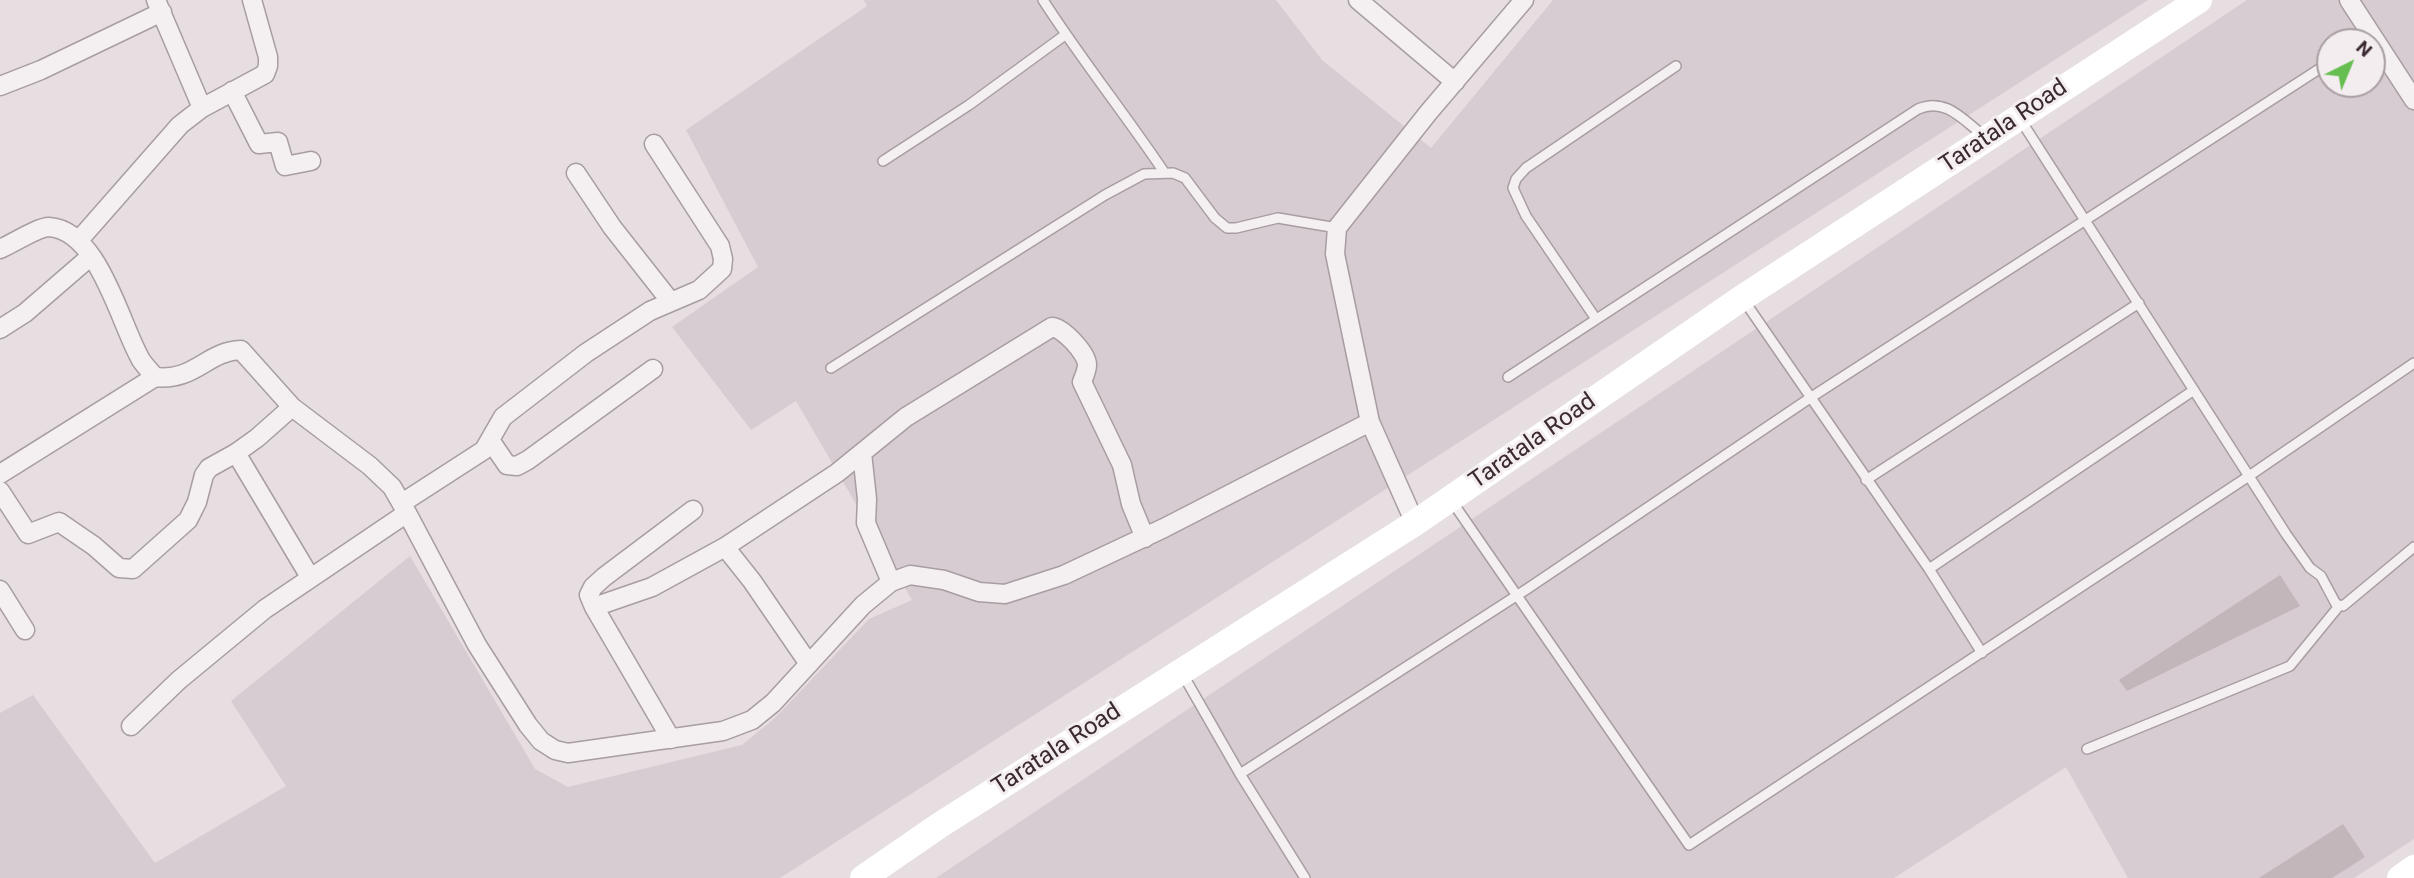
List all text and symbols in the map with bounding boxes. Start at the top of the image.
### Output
north arrow [2316,28,2386,98]
text: N [2352,36,2377,62]
street label: Taratala Road [1935,74,2073,180]
street label: Taratala Road [1464,388,1602,496]
street label: Taratala Road [987,698,1127,802]

